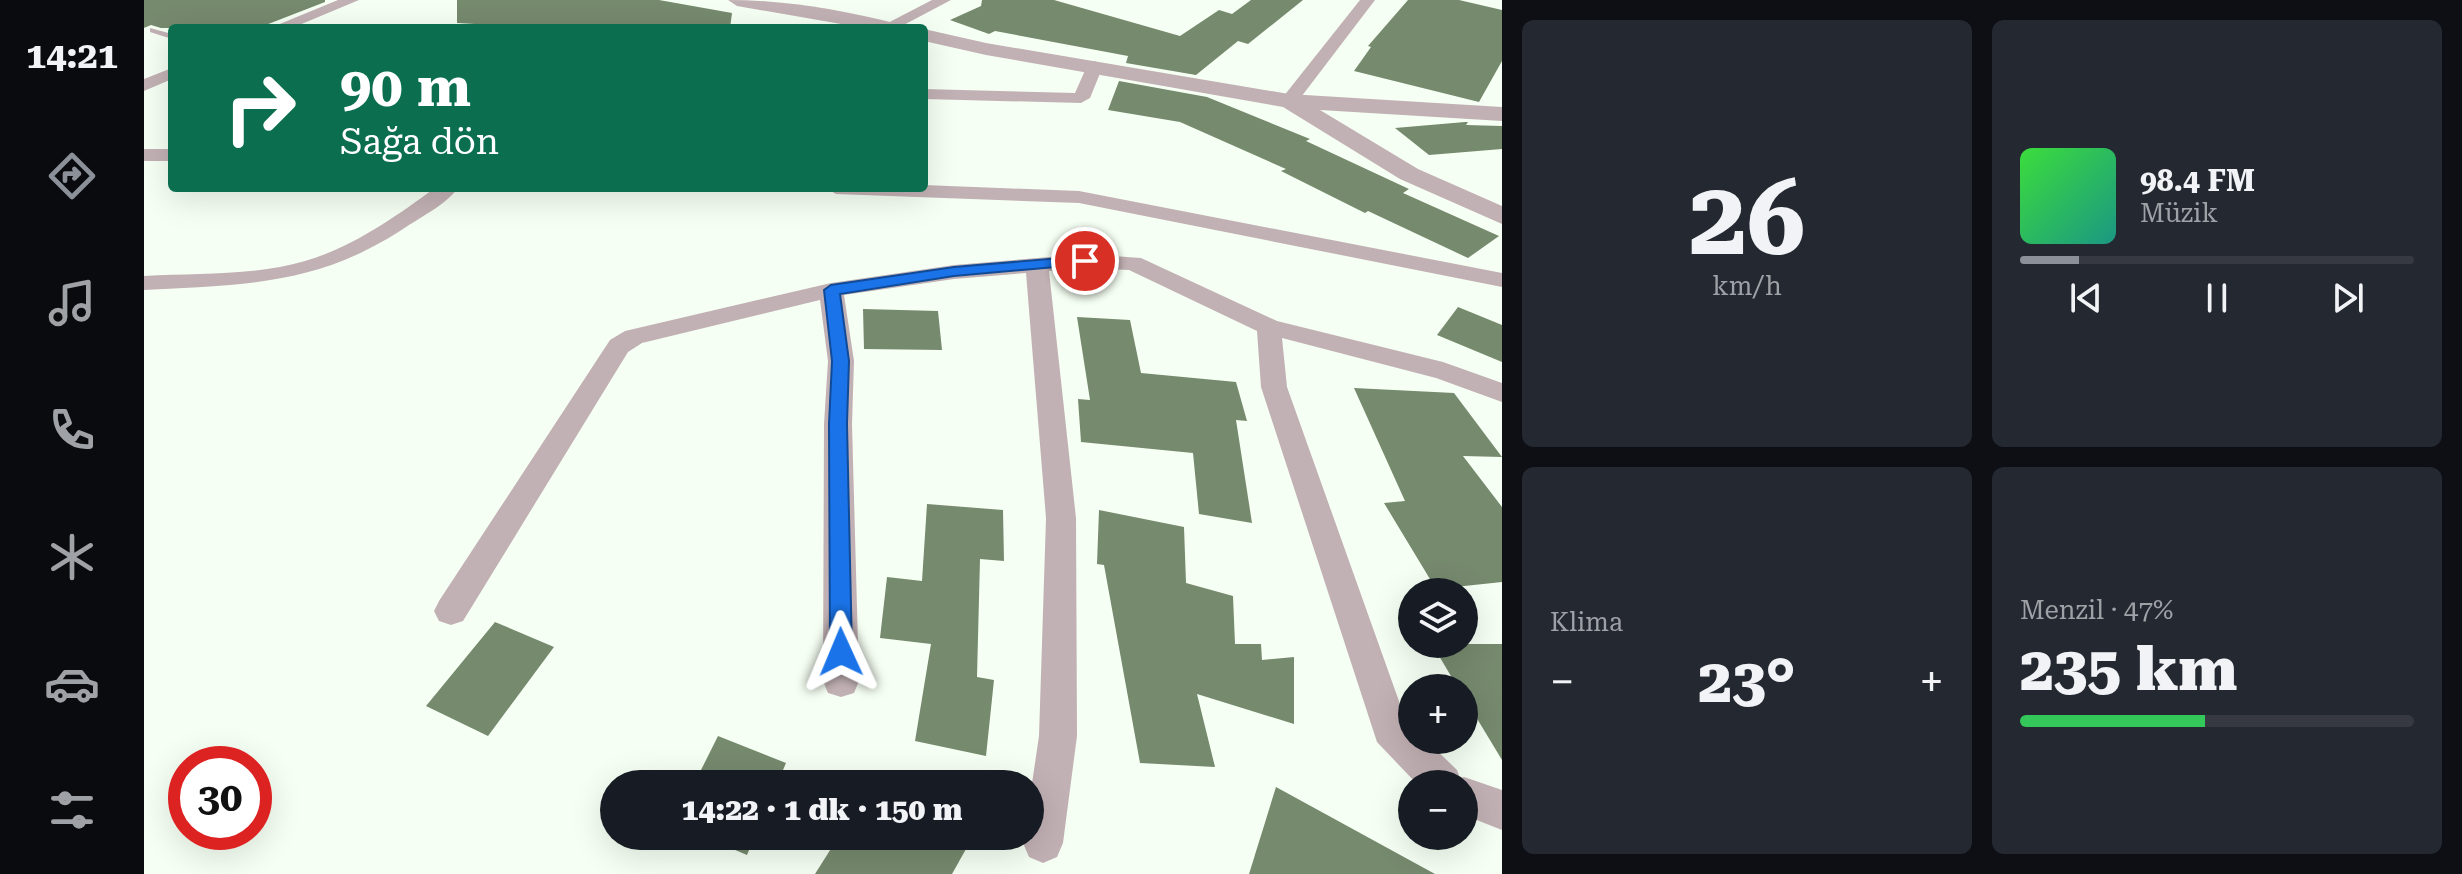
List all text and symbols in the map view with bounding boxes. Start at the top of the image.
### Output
text: 14:21 [26,35,118,77]
text: 90 m [340,54,471,120]
icon: right [208,56,312,160]
text: Sağa dön [340,121,499,163]
icon: directions [44,148,100,204]
text: 26 [1689,158,1805,279]
text: 98.4 FM [2140,163,2255,198]
text: Müzik [2140,198,2218,228]
pin [1051,227,1119,295]
icon: arrive [1063,239,1107,283]
text: km/h [1712,271,1782,301]
icon: music [44,275,100,331]
icon: previous [2064,276,2108,320]
icon: pause [2195,276,2239,320]
icon: next [2326,276,2370,320]
icon: phone [44,402,100,458]
icon: climate [44,529,100,585]
map controls [1398,578,1478,850]
button: layers [1398,578,1478,658]
text: Menzil · 47% [2020,595,2173,625]
text: Klima [1550,607,1623,637]
position arrow [799,610,883,694]
text: 235 km [2020,634,2237,705]
text: 23° [1698,646,1796,717]
icon: car [44,656,100,712]
text: − [1550,656,1575,708]
text: + [1919,656,1944,708]
button: + [1398,674,1478,754]
speed limit sign: 30 [168,746,272,850]
button: − [1398,770,1478,850]
icon: filters [44,782,100,838]
text: 14:22 · 1 dk · 150 m [682,792,962,827]

